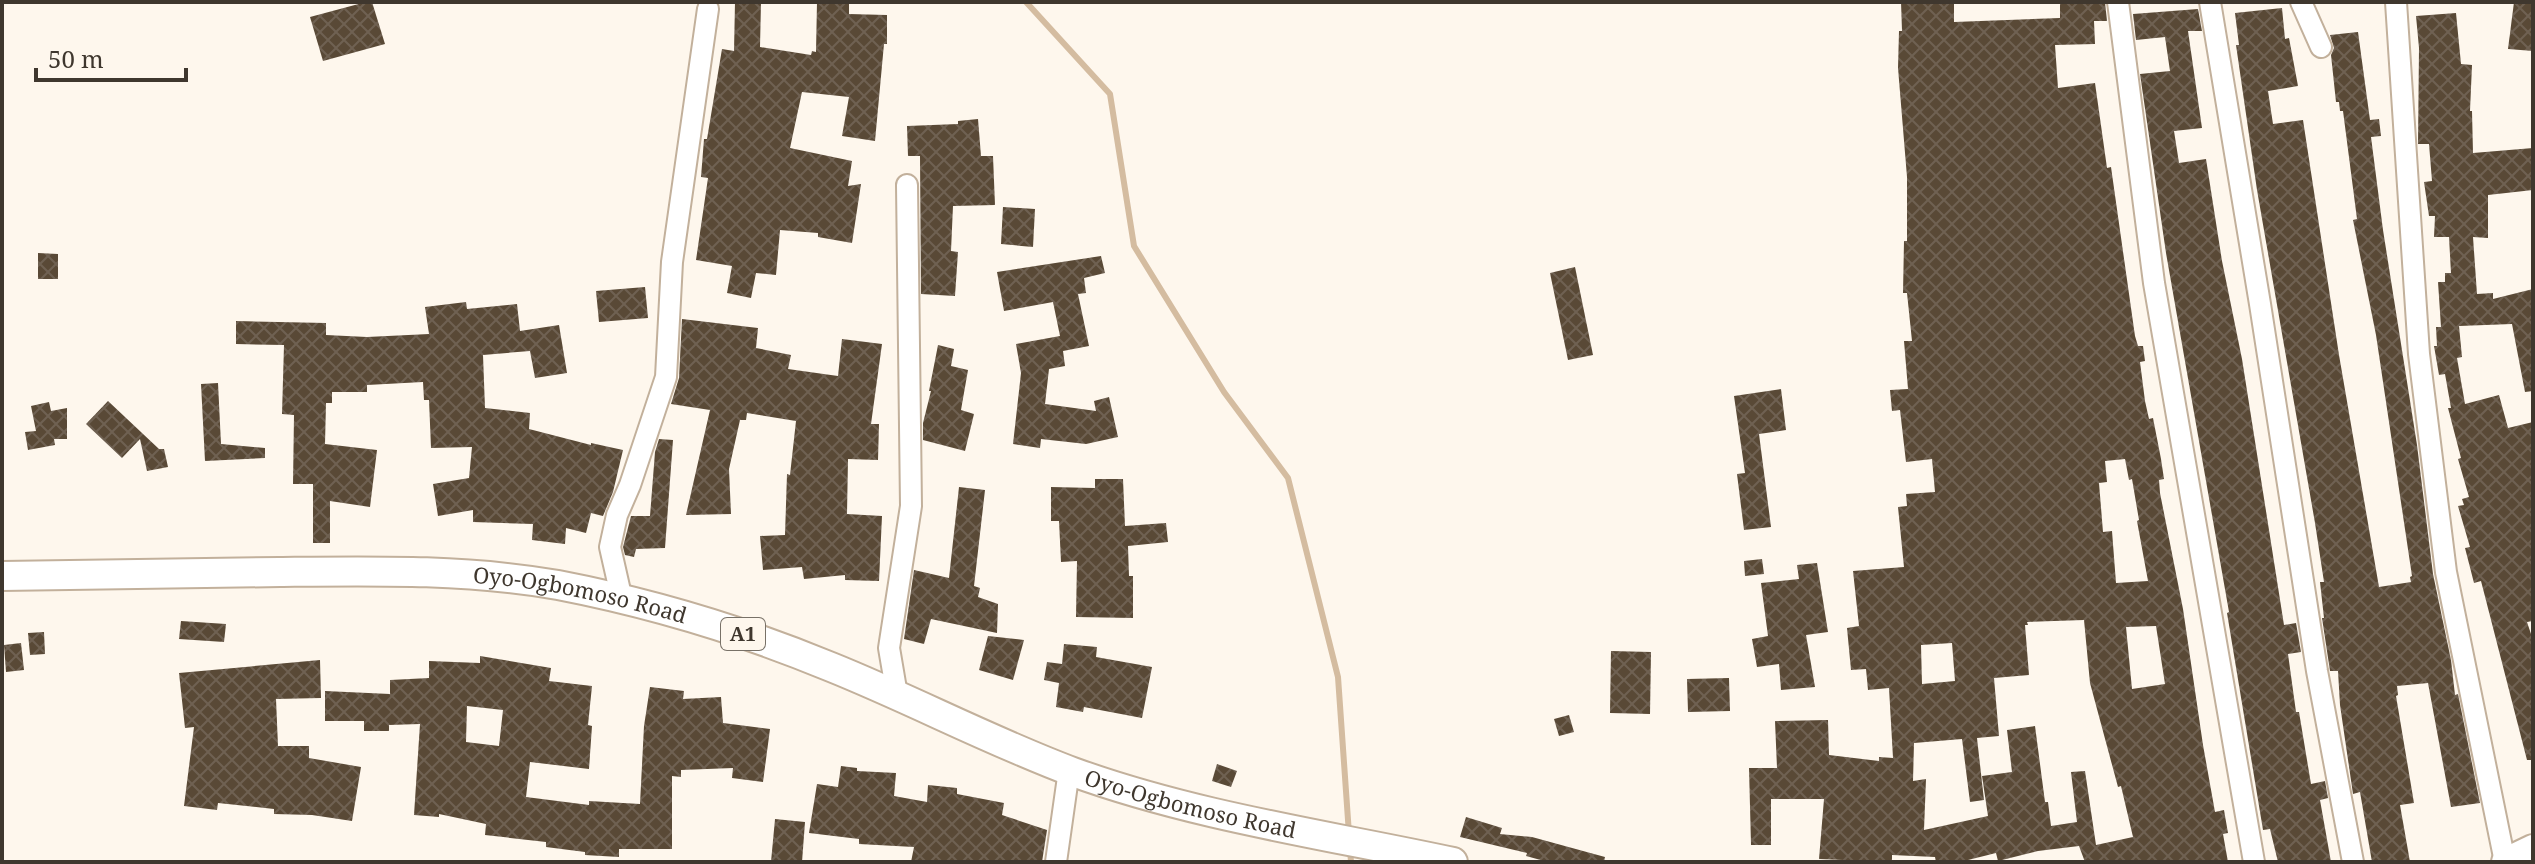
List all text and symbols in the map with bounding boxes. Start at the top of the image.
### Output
scale bar [36,32,186,82]
text: 50 m [48,42,104,75]
street label: Oyo-Ogbomoso Road [472,559,691,630]
road number: A1 [721,618,765,650]
street label: Oyo-Ogbomoso Road [1081,761,1300,844]

